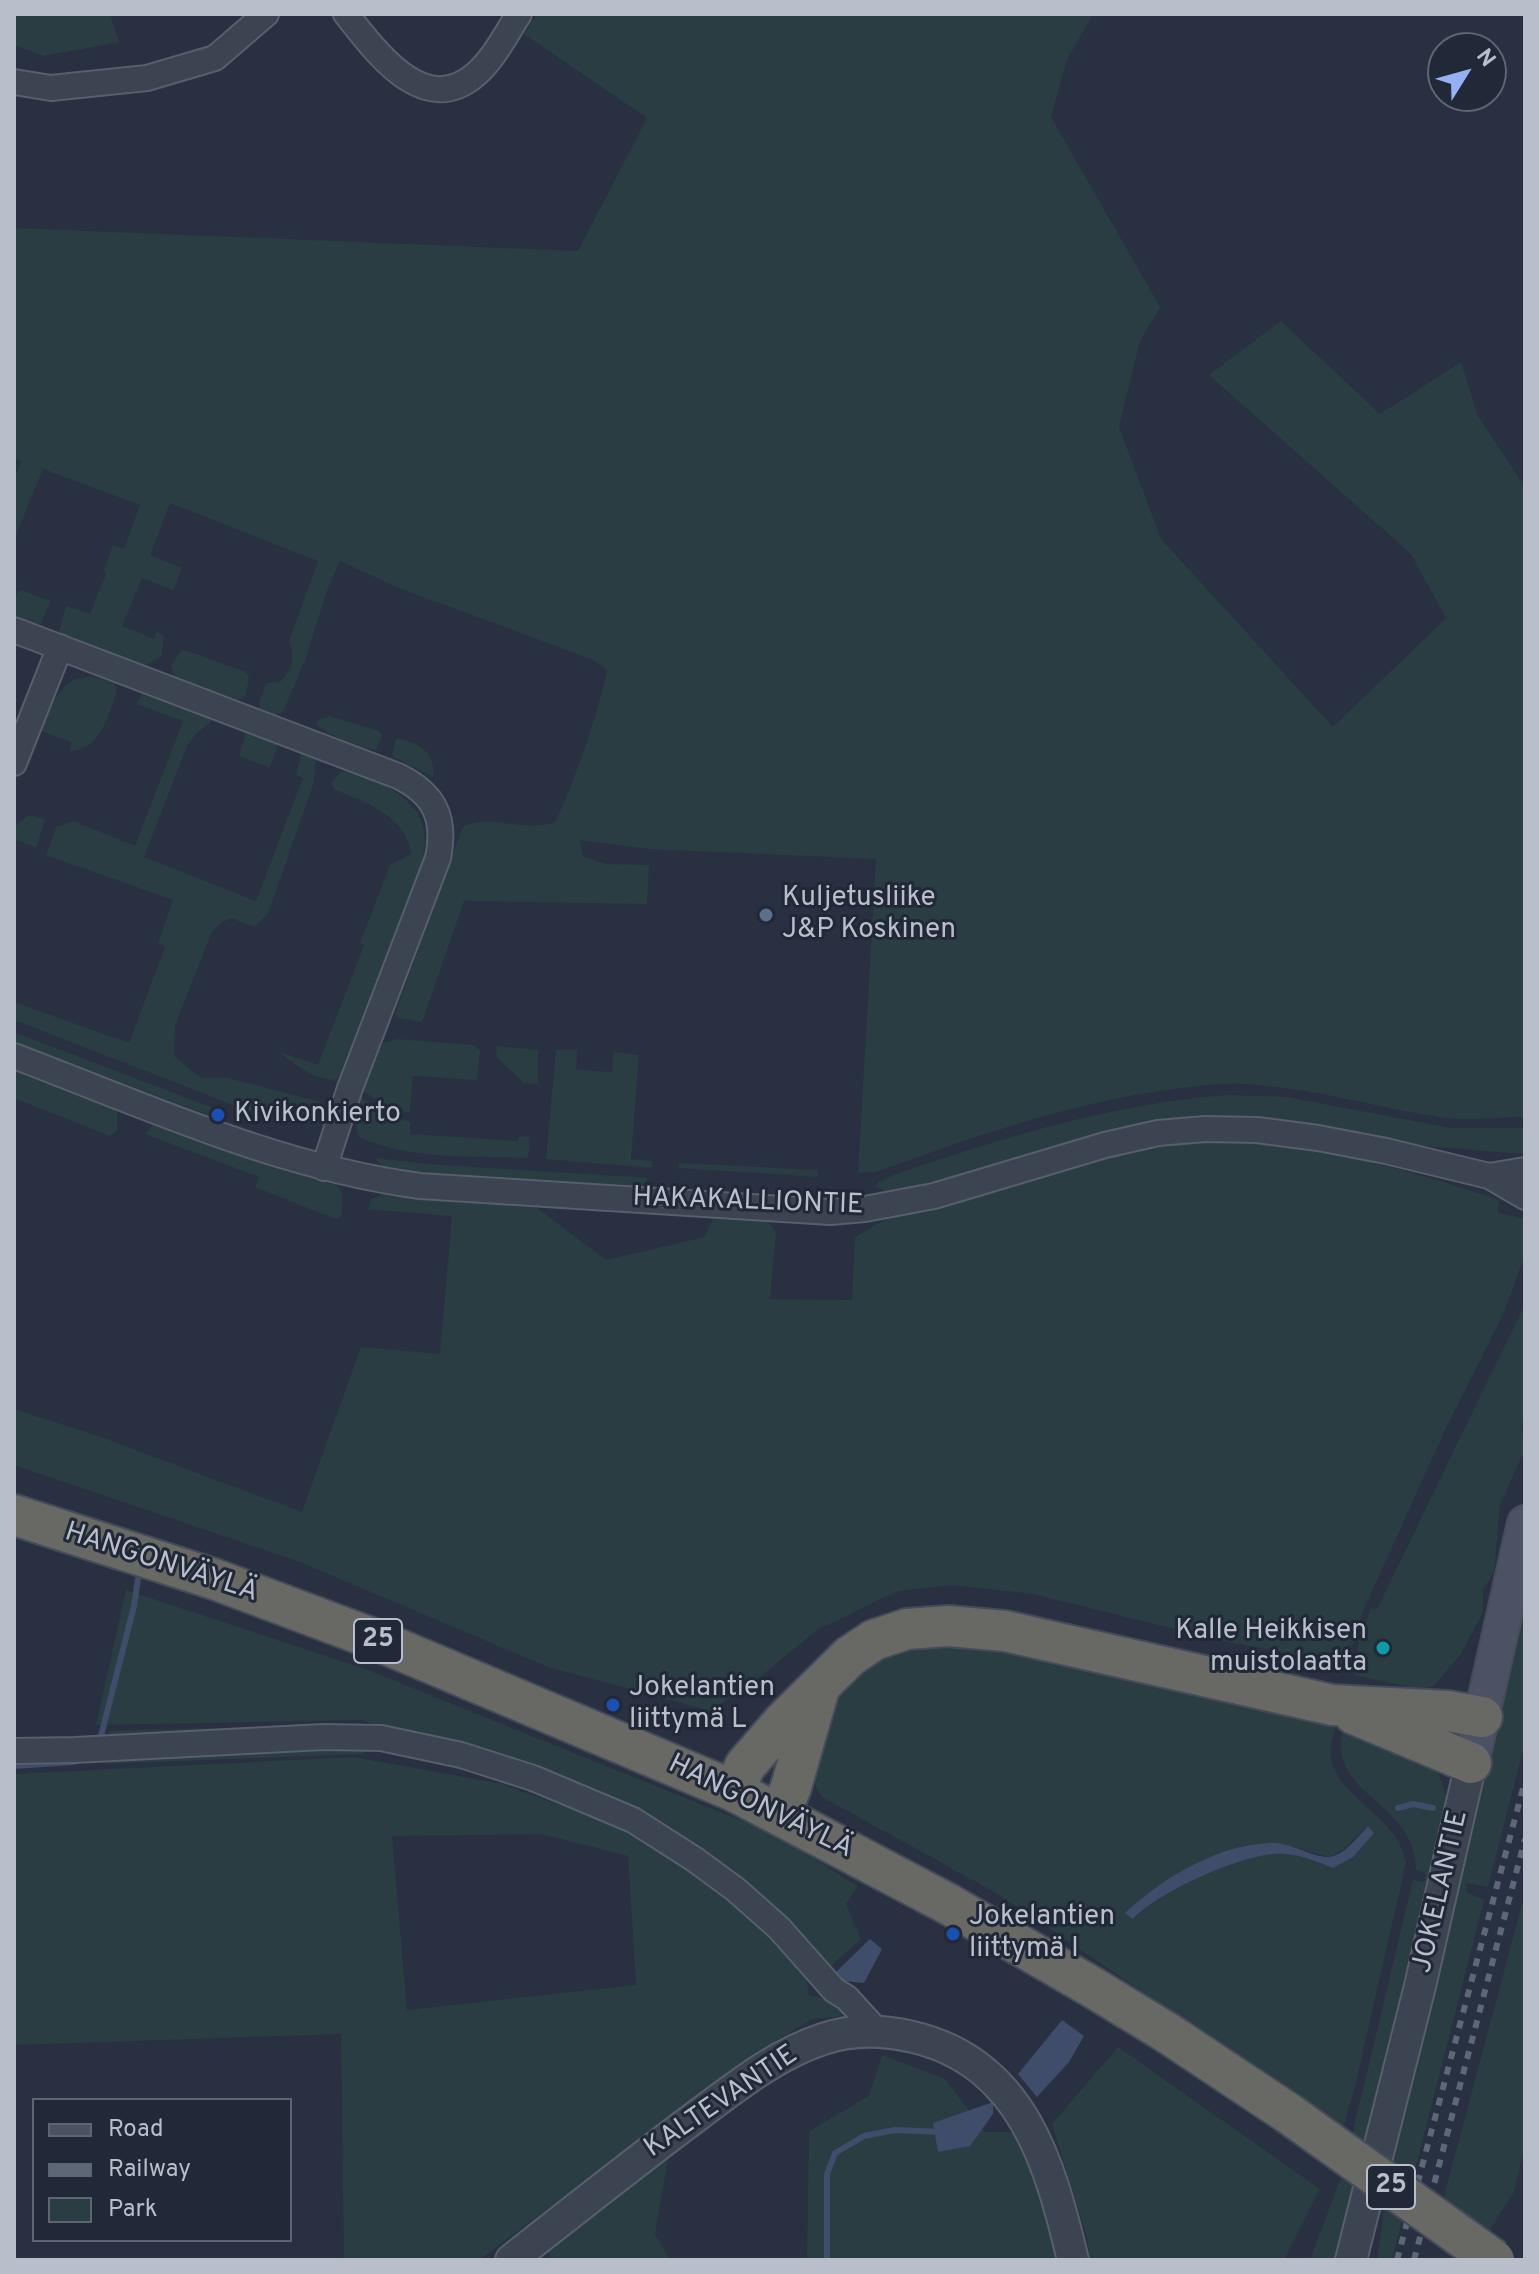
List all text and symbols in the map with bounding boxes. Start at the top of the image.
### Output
north arrow [1427,32,1507,112]
text: N [1469,44,1500,73]
place label: Kuljetusliike J&P Koskinen [782,882,956,948]
marker: Kuljetusliike J&P Koskinen [757,906,775,924]
place label: Kivikonkierto [234,1098,401,1132]
marker: Kivikonkierto [209,1106,227,1124]
street label: HAKAKALLIONTIE [632,1182,864,1224]
street label: HANGONVÄYLÄ [60,1517,262,1611]
place label: Kalle Heikkisen muistolaatta [1175,1615,1367,1681]
road number: 25 [354,1619,402,1663]
marker: Kalle Heikkisen muistolaatta [1374,1639,1392,1657]
place label: Jokelantien liittymä L [629,1672,775,1738]
marker: Jokelantien liittymä L [604,1696,622,1714]
street label: HANGONVÄYLÄ [662,1749,858,1867]
street label: JOKELANTIE [1407,1807,1477,1977]
place label: Jokelantien liittymä I [969,1901,1115,1967]
marker: Jokelantien liittymä I [944,1925,962,1943]
street label: KALTEVANTIE [639,2039,805,2167]
legend [32,2098,292,2242]
text: Road [108,2115,164,2145]
text: Railway [108,2155,191,2185]
road number: 25 [1367,2165,1415,2209]
text: Park [108,2195,158,2225]

